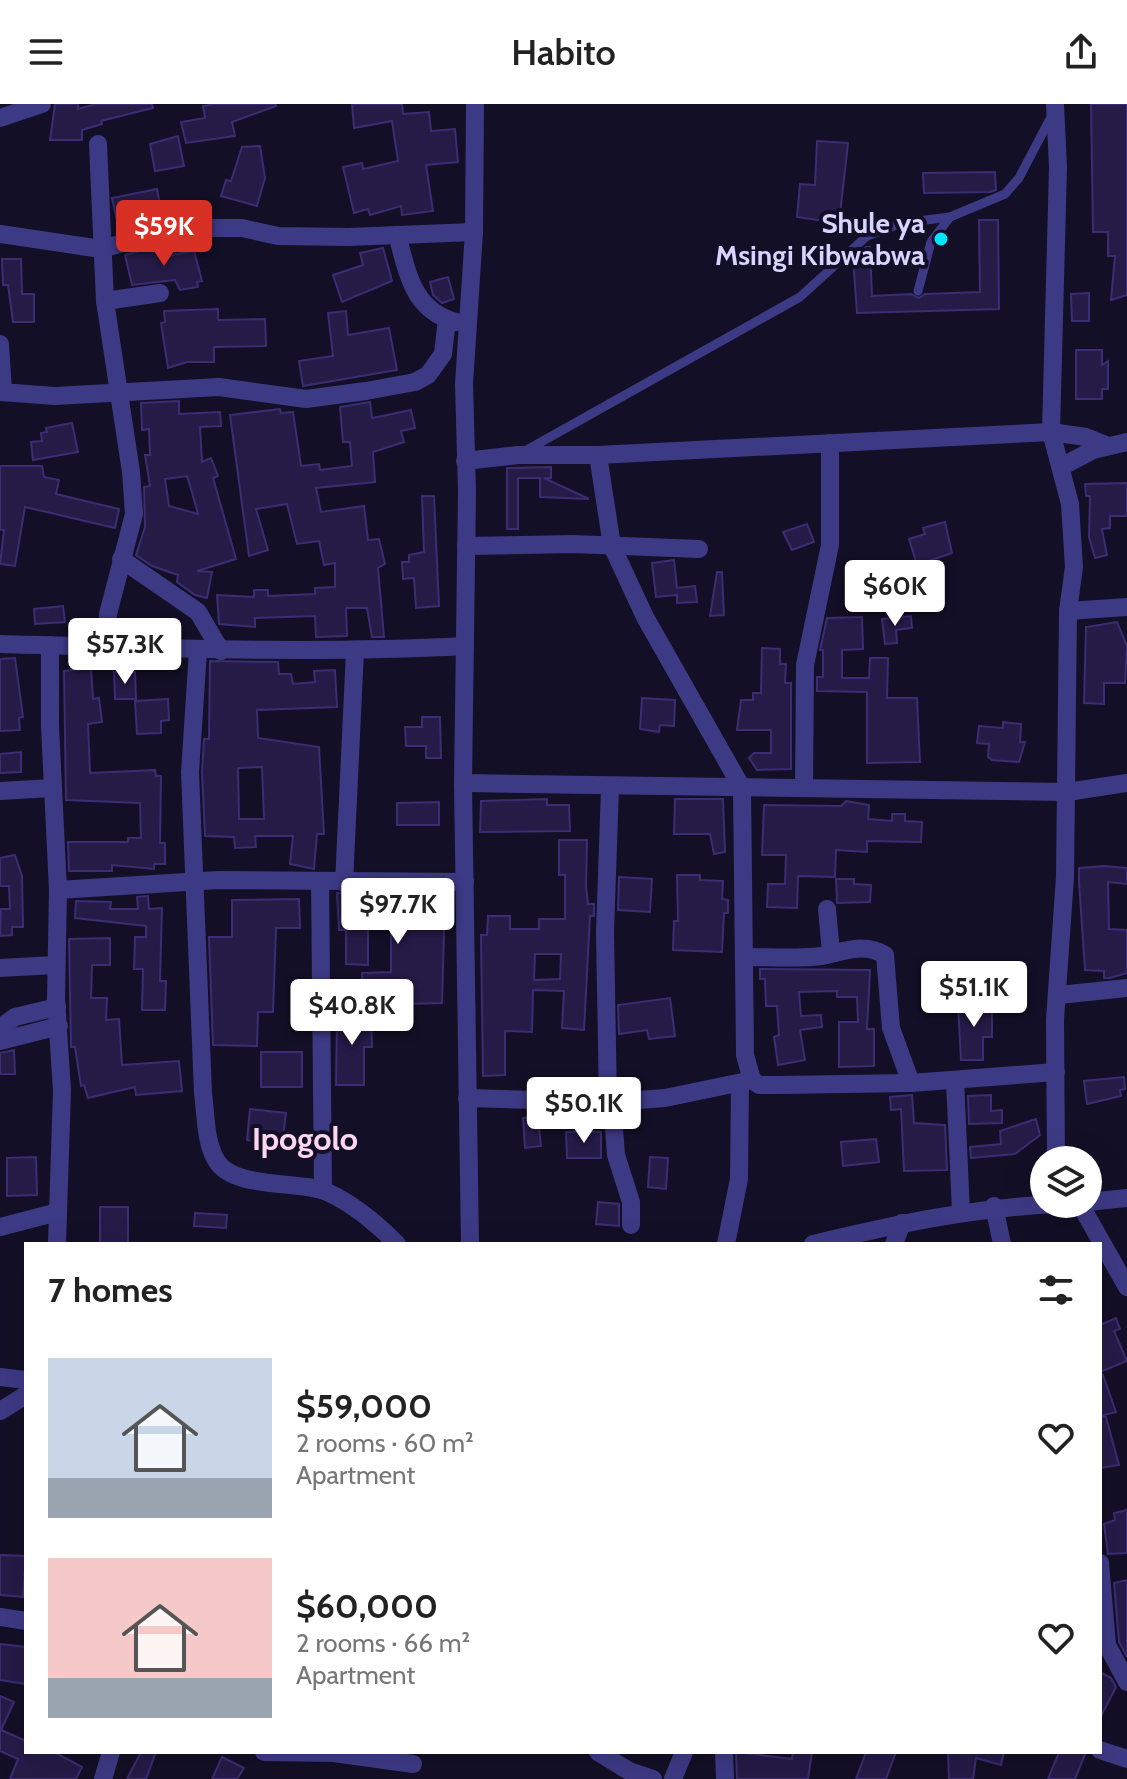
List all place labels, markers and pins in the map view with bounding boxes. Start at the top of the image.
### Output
pin: $59K [117,200,211,268]
place label: Shule ya Msingi Kibwabwa [715,206,925,272]
marker: Shule ya Msingi Kibwabwa [932,230,950,248]
pin: $60K [848,560,942,628]
pin: $57.3K [60,618,190,686]
pin: $97.7K [333,878,463,946]
pin: $51.1K [909,961,1039,1029]
pin: $40.8K [287,979,417,1047]
pin: $50.1K [519,1077,649,1145]

